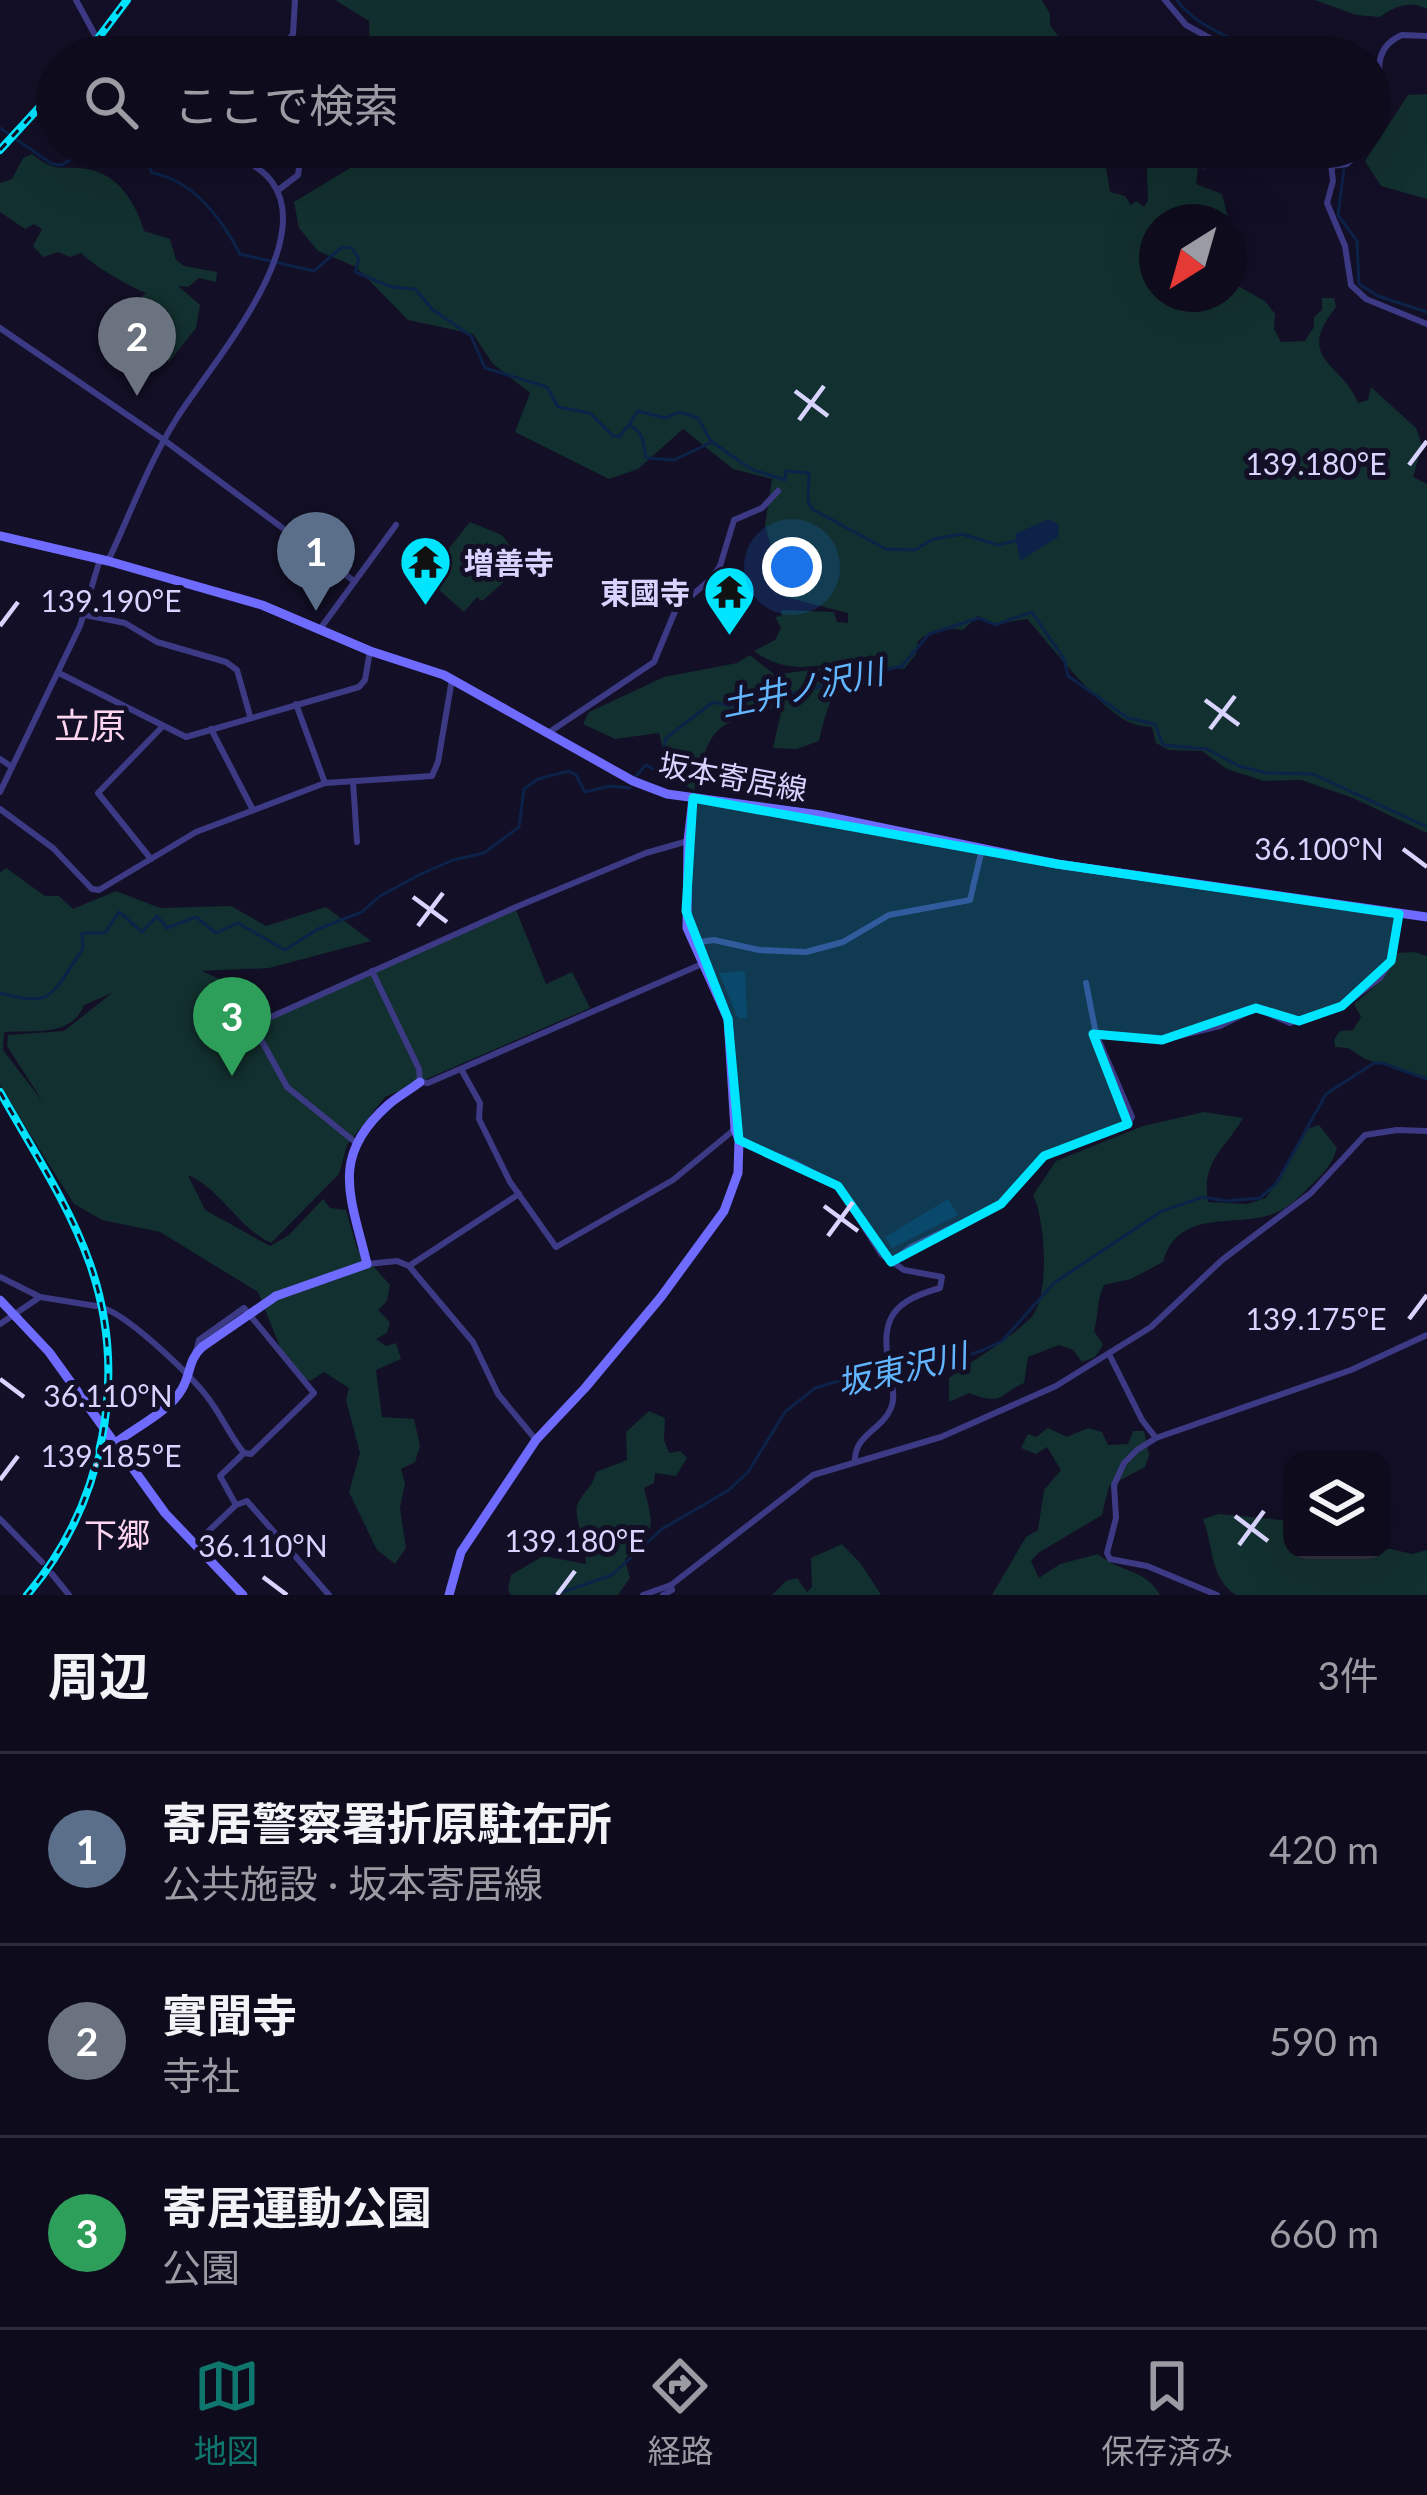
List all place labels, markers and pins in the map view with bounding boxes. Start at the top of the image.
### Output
pin: 2 [98,297,176,396]
pin: 1 [277,512,355,611]
temple icon: 増善寺 [397,534,453,608]
place label: 増善寺 [464,544,554,580]
temple icon: 東國寺 [701,564,757,638]
place label: 東國寺 [600,574,690,610]
pin: 3 [193,977,271,1076]

